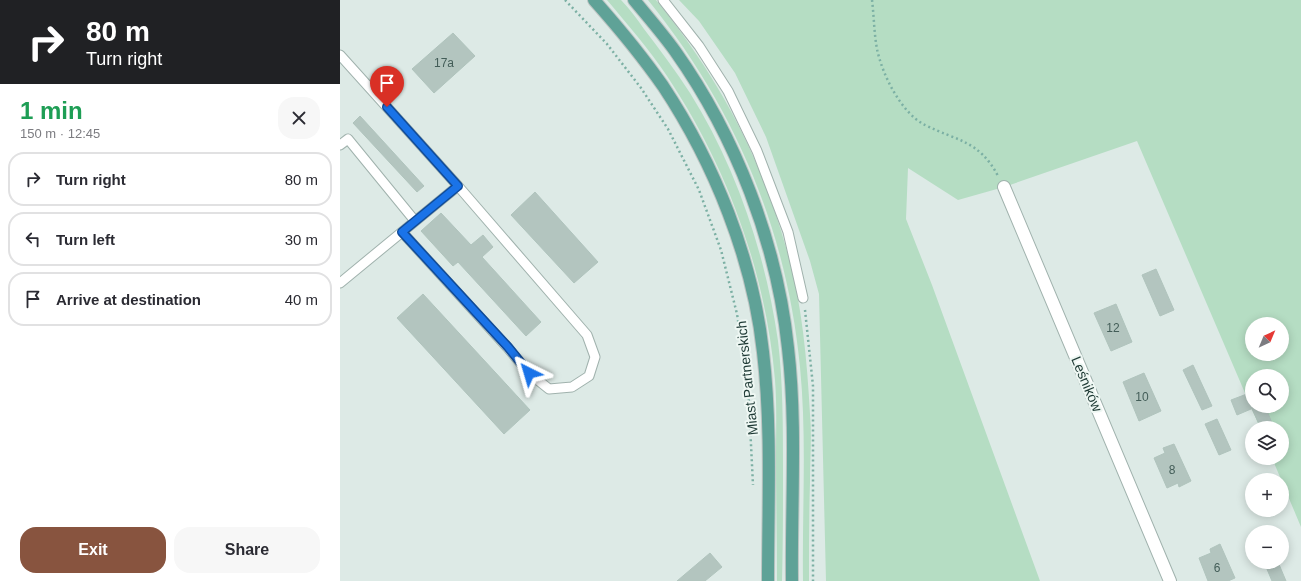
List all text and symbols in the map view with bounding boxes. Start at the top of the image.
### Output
icon: right [20,16,72,68]
text: 80 m [86,16,150,47]
text: Turn right [86,49,162,69]
house number: 17a [434,56,454,70]
pin [370,66,404,107]
icon: arrive [376,72,398,94]
text: 1 min [20,97,83,124]
button: close [278,97,320,139]
text: 150 m · 12:45 [20,126,100,141]
icon: right [22,168,44,190]
text: Turn right [56,171,126,188]
text: 80 m [285,171,318,188]
icon: left [22,228,44,250]
text: Turn left [56,231,115,248]
text: 30 m [285,231,318,248]
icon: arrive [22,288,44,310]
text: Arrive at destination [56,291,201,308]
text: 40 m [285,291,318,308]
north arrow [1245,317,1289,361]
map controls [1245,317,1289,569]
street label: Miast Partnerskich [733,320,761,436]
house number: 12 [1106,321,1120,335]
position arrow [508,352,550,394]
street label: Leśników [1068,354,1106,415]
button: search [1245,369,1289,413]
house number: 10 [1135,390,1149,404]
button: layers [1245,421,1289,465]
house number: 8 [1169,463,1176,477]
button: + [1245,473,1289,517]
button: − [1245,525,1289,569]
button: Exit [20,527,166,573]
button: Share [174,527,320,573]
house number: 6 [1214,561,1221,575]

